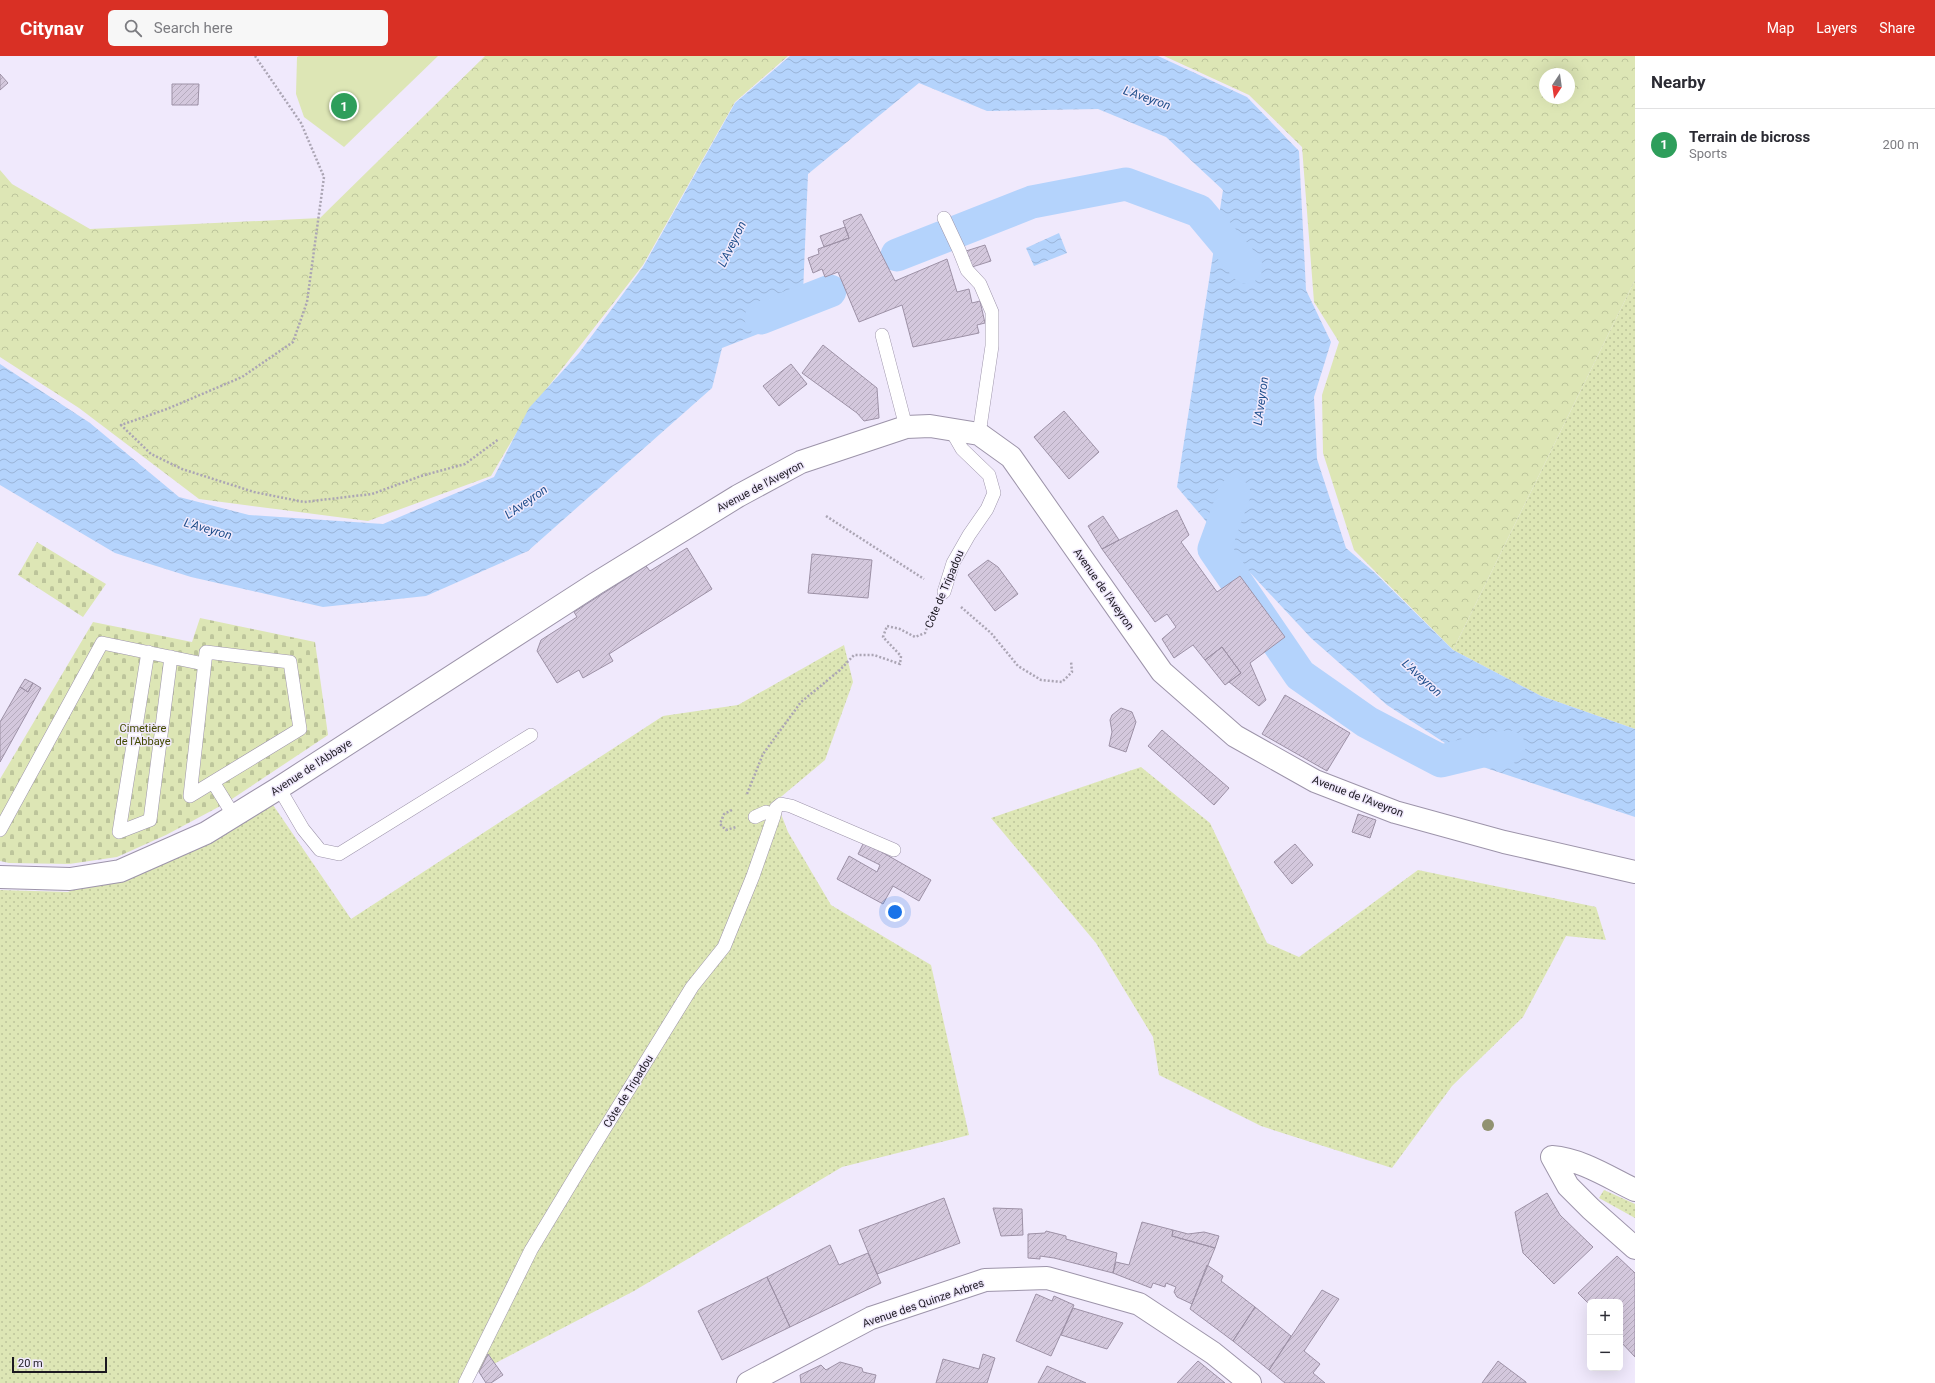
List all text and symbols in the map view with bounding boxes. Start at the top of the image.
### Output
search box [108,10,388,46]
text: Citynav [20,17,84,40]
icon: search [122,17,144,39]
text: Search here [154,19,233,37]
text: Map [1767,20,1794,36]
text: Layers [1816,20,1857,36]
text: Share [1879,20,1915,36]
north arrow [1539,68,1575,104]
text: Nearby [1651,72,1706,92]
water label: L'Aveyron [1122,83,1172,113]
pin: 1 [331,91,357,121]
text: Terrain de bicross [1689,128,1810,146]
text: 1 [1660,137,1668,152]
text: 200 m [1882,137,1919,152]
text: Sports [1689,146,1727,161]
water label: L'Aveyron [715,219,749,269]
water label: L'Aveyron [1251,376,1271,426]
street label: Avenue de l'Aveyron [715,458,806,515]
water label: L'Aveyron [502,482,550,522]
water label: L'Aveyron [183,516,233,542]
street label: Avenue de l'Aveyron [1071,546,1137,633]
street label: Côte de Tripadou [922,548,967,630]
water label: L'Aveyron [1399,656,1445,700]
park label: Cimetière de l'Abbaye [115,722,171,748]
street label: Avenue de l'Abbaye [268,736,354,798]
street label: Avenue de l'Aveyron [1310,773,1405,820]
your location [885,902,905,922]
street label: Côte de Tripadou [601,1052,656,1130]
street label: Avenue des Quinze Arbres [861,1276,986,1330]
map controls [1587,1299,1623,1371]
button: + [1587,1299,1623,1335]
button: − [1587,1335,1623,1371]
scale bar [12,1355,107,1374]
text: 20 m [18,1357,43,1370]

